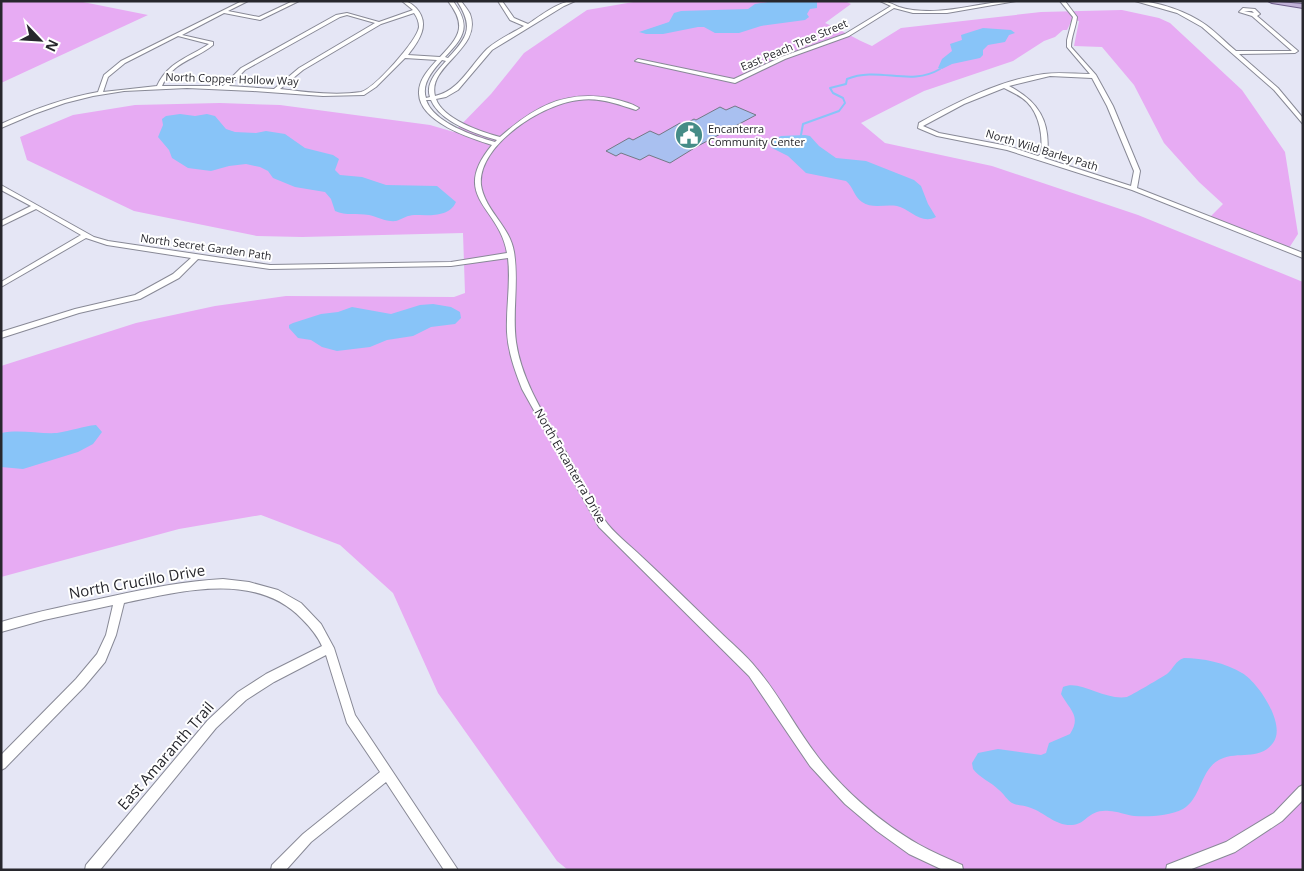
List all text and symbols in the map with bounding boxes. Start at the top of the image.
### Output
north arrow [15,15,65,65]
street label: East Peach Tree Street [738,15,850,74]
text: N [41,37,63,55]
street label: North Copper Hollow Way [165,69,299,88]
public building icon: Encanterra Community Center [674,120,704,150]
place label: Encanterra Community Center [708,121,805,149]
street label: North Wild Barley Path [984,125,1100,174]
street label: North Secret Garden Path [139,230,273,263]
street label: North Encanterra Drive [531,405,610,526]
street label: North Crucillo Drive [67,559,206,603]
street label: East Amaranth Trail [113,697,218,814]

